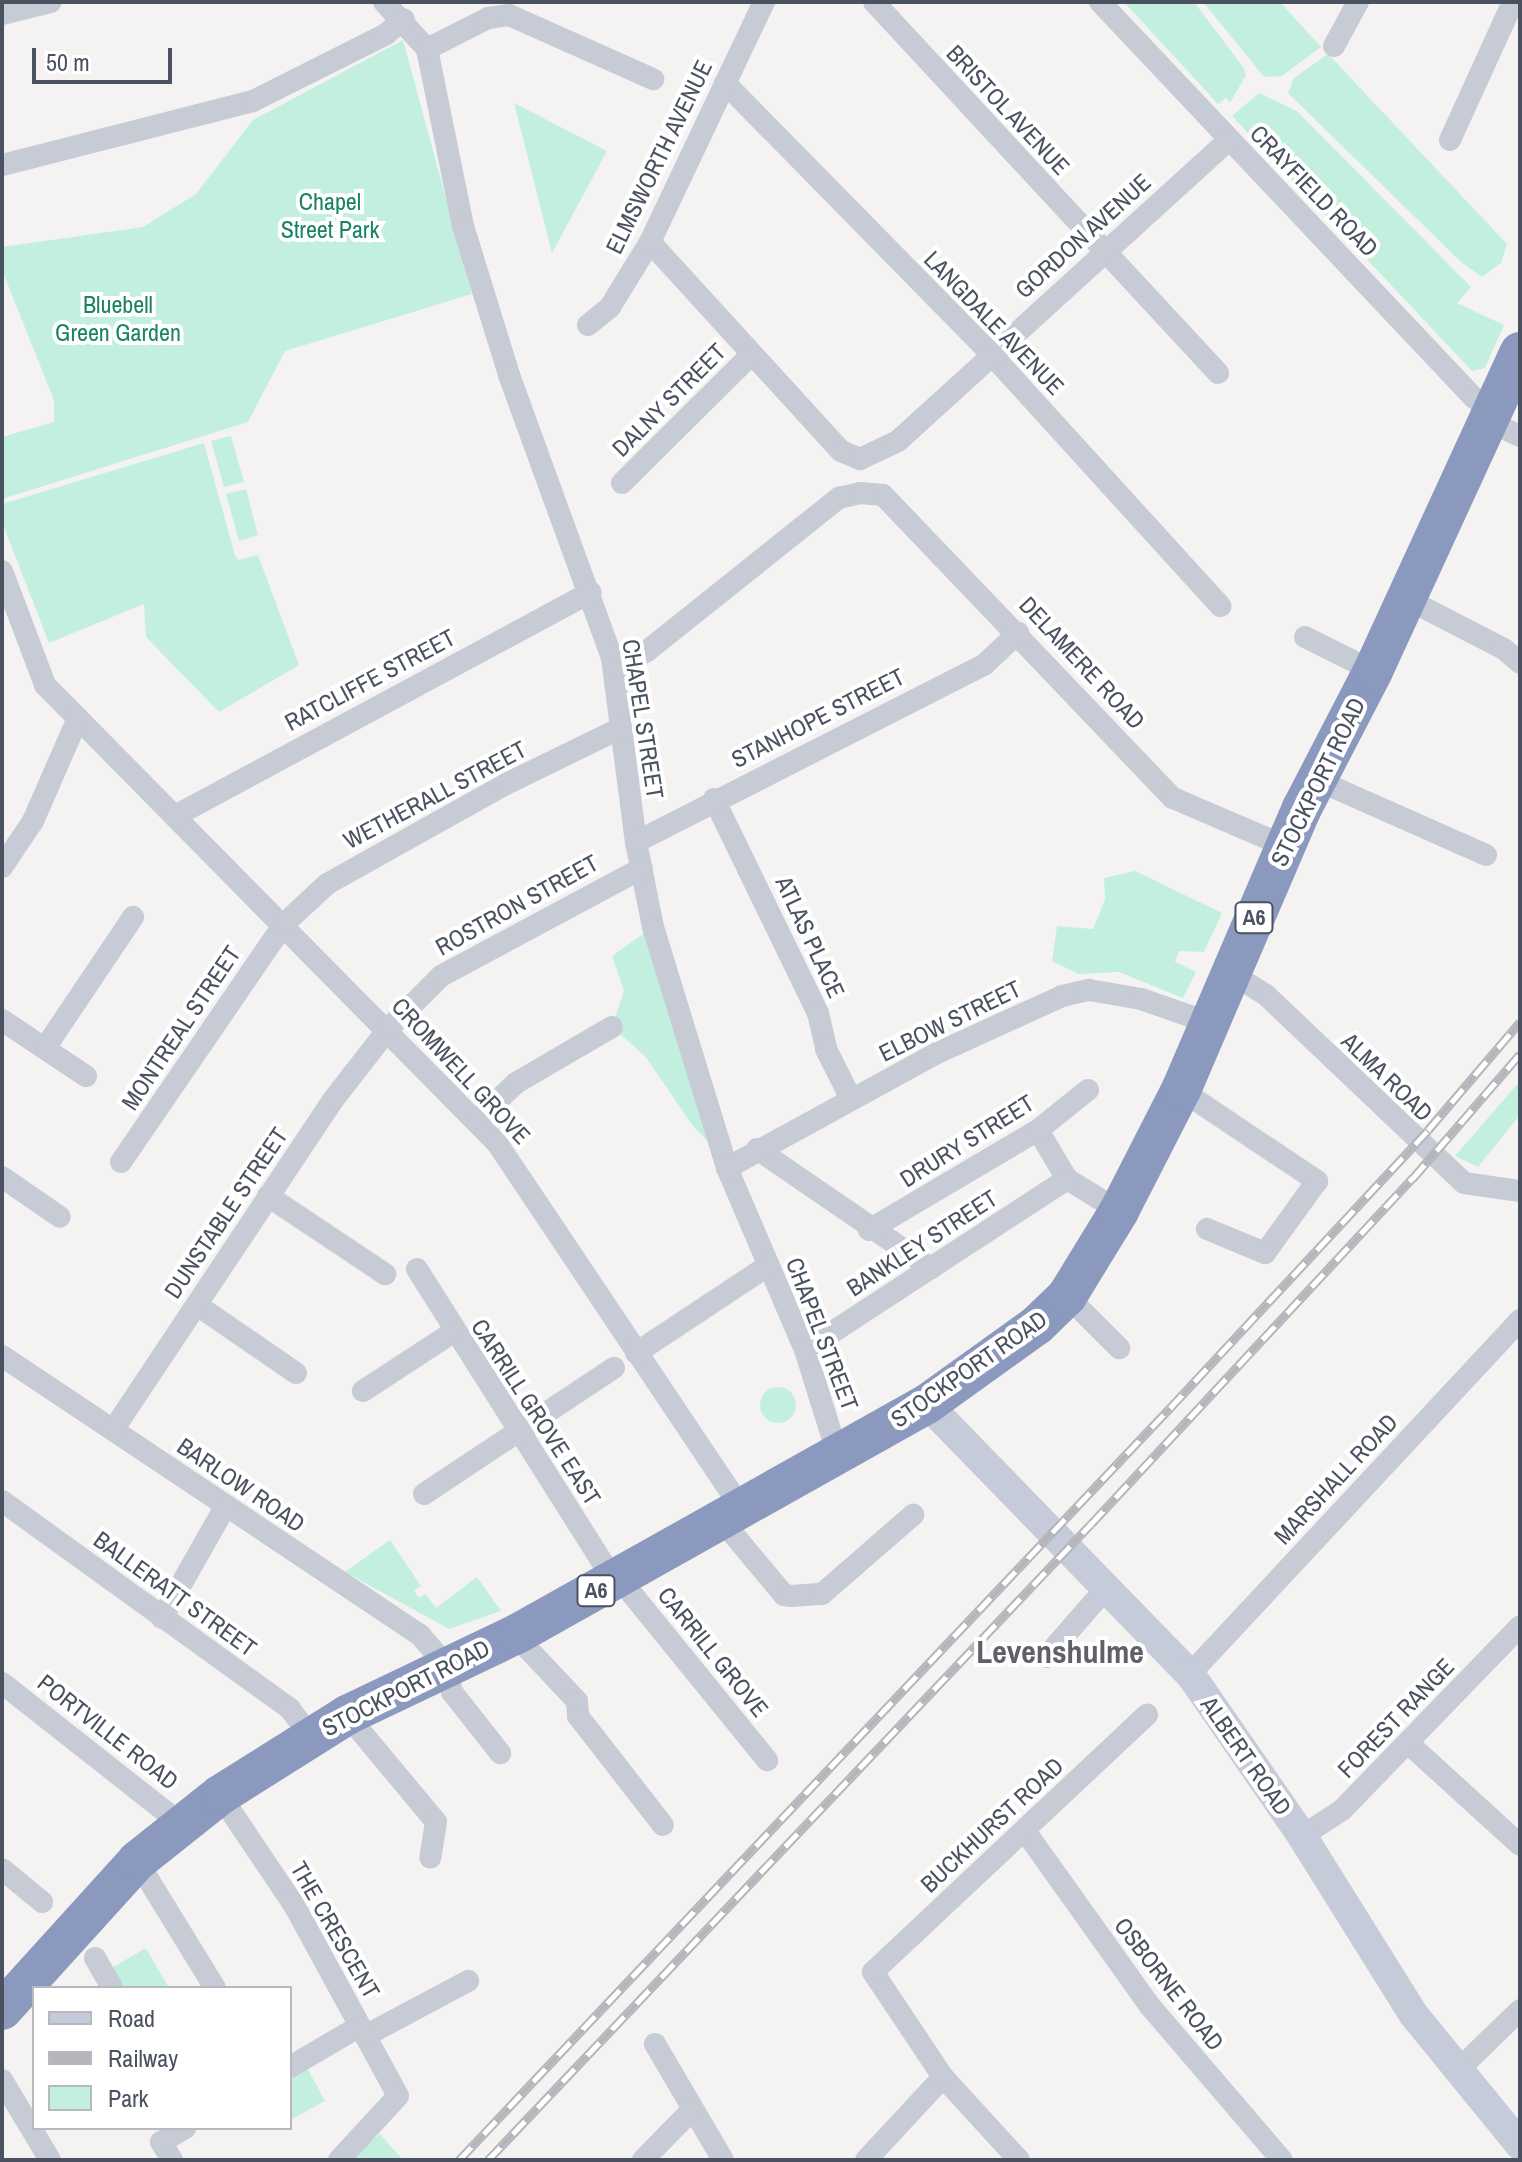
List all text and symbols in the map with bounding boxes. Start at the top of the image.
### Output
scale bar [36,32,176,82]
street label: BRISTOL AVENUE [940,38,1076,182]
text: 50 m [46,46,90,78]
street label: ELMSWORTH AVENUE [599,55,719,259]
street label: CRAYFIELD ROAD [1244,119,1384,263]
street label: GORDON AVENUE [1009,167,1157,305]
park label: Chapel Street Park [281,188,379,244]
street label: LANGDALE AVENUE [918,245,1070,401]
park label: Bluebell Green Garden [55,291,181,347]
street label: DALNY STREET [606,337,732,463]
street label: DELAMERE ROAD [1013,591,1151,735]
street label: RATCLIFFE STREET [280,623,460,737]
street label: CHAPEL STREET [616,637,670,801]
street label: STANHOPE STREET [727,662,909,774]
street label: STOCKPORT ROAD [1265,693,1371,871]
street label: WETHERALL STREET [338,735,532,855]
street label: ROSTRON STREET [431,848,603,962]
street label: ATLAS PLACE [769,872,851,1002]
road number: A6 [1234,900,1274,936]
street label: MONTREAL STREET [115,940,247,1116]
street label: ELBOW STREET [874,974,1026,1068]
street label: CROMWELL GROVE [386,992,536,1150]
street label: ALMA ROAD [1335,1026,1439,1128]
street label: DRURY STREET [895,1088,1039,1194]
street label: DUNSTABLE STREET [158,1122,294,1304]
street label: BANKLEY STREET [841,1184,1003,1302]
street label: CHAPEL STREET [780,1253,864,1415]
street label: STOCKPORT ROAD [885,1304,1053,1434]
street label: CARRILL GROVE EAST [465,1313,607,1511]
street label: MARSHALL ROAD [1268,1408,1404,1550]
street label: BARLOW ROAD [172,1432,310,1538]
street label: BALLERATT STREET [88,1525,262,1663]
road number: A6 [576,1573,616,1609]
street label: CARRILL GROVE [652,1581,774,1723]
street label: STOCKPORT ROAD [317,1633,495,1743]
district label: Levenshulme [976,1633,1144,1671]
street label: FOREST RANGE [1332,1652,1460,1784]
street label: PORTVILLE ROAD [32,1668,184,1796]
street label: ALBERT ROAD [1194,1691,1298,1821]
street label: BUCKHURST ROAD [915,1751,1069,1899]
street label: THE CRESCENT [284,1857,386,2003]
street label: OSBORNE ROAD [1108,1912,1230,2056]
legend [32,1986,292,2130]
text: Road [108,2002,155,2034]
text: Railway [108,2042,178,2074]
text: Park [108,2082,148,2114]

